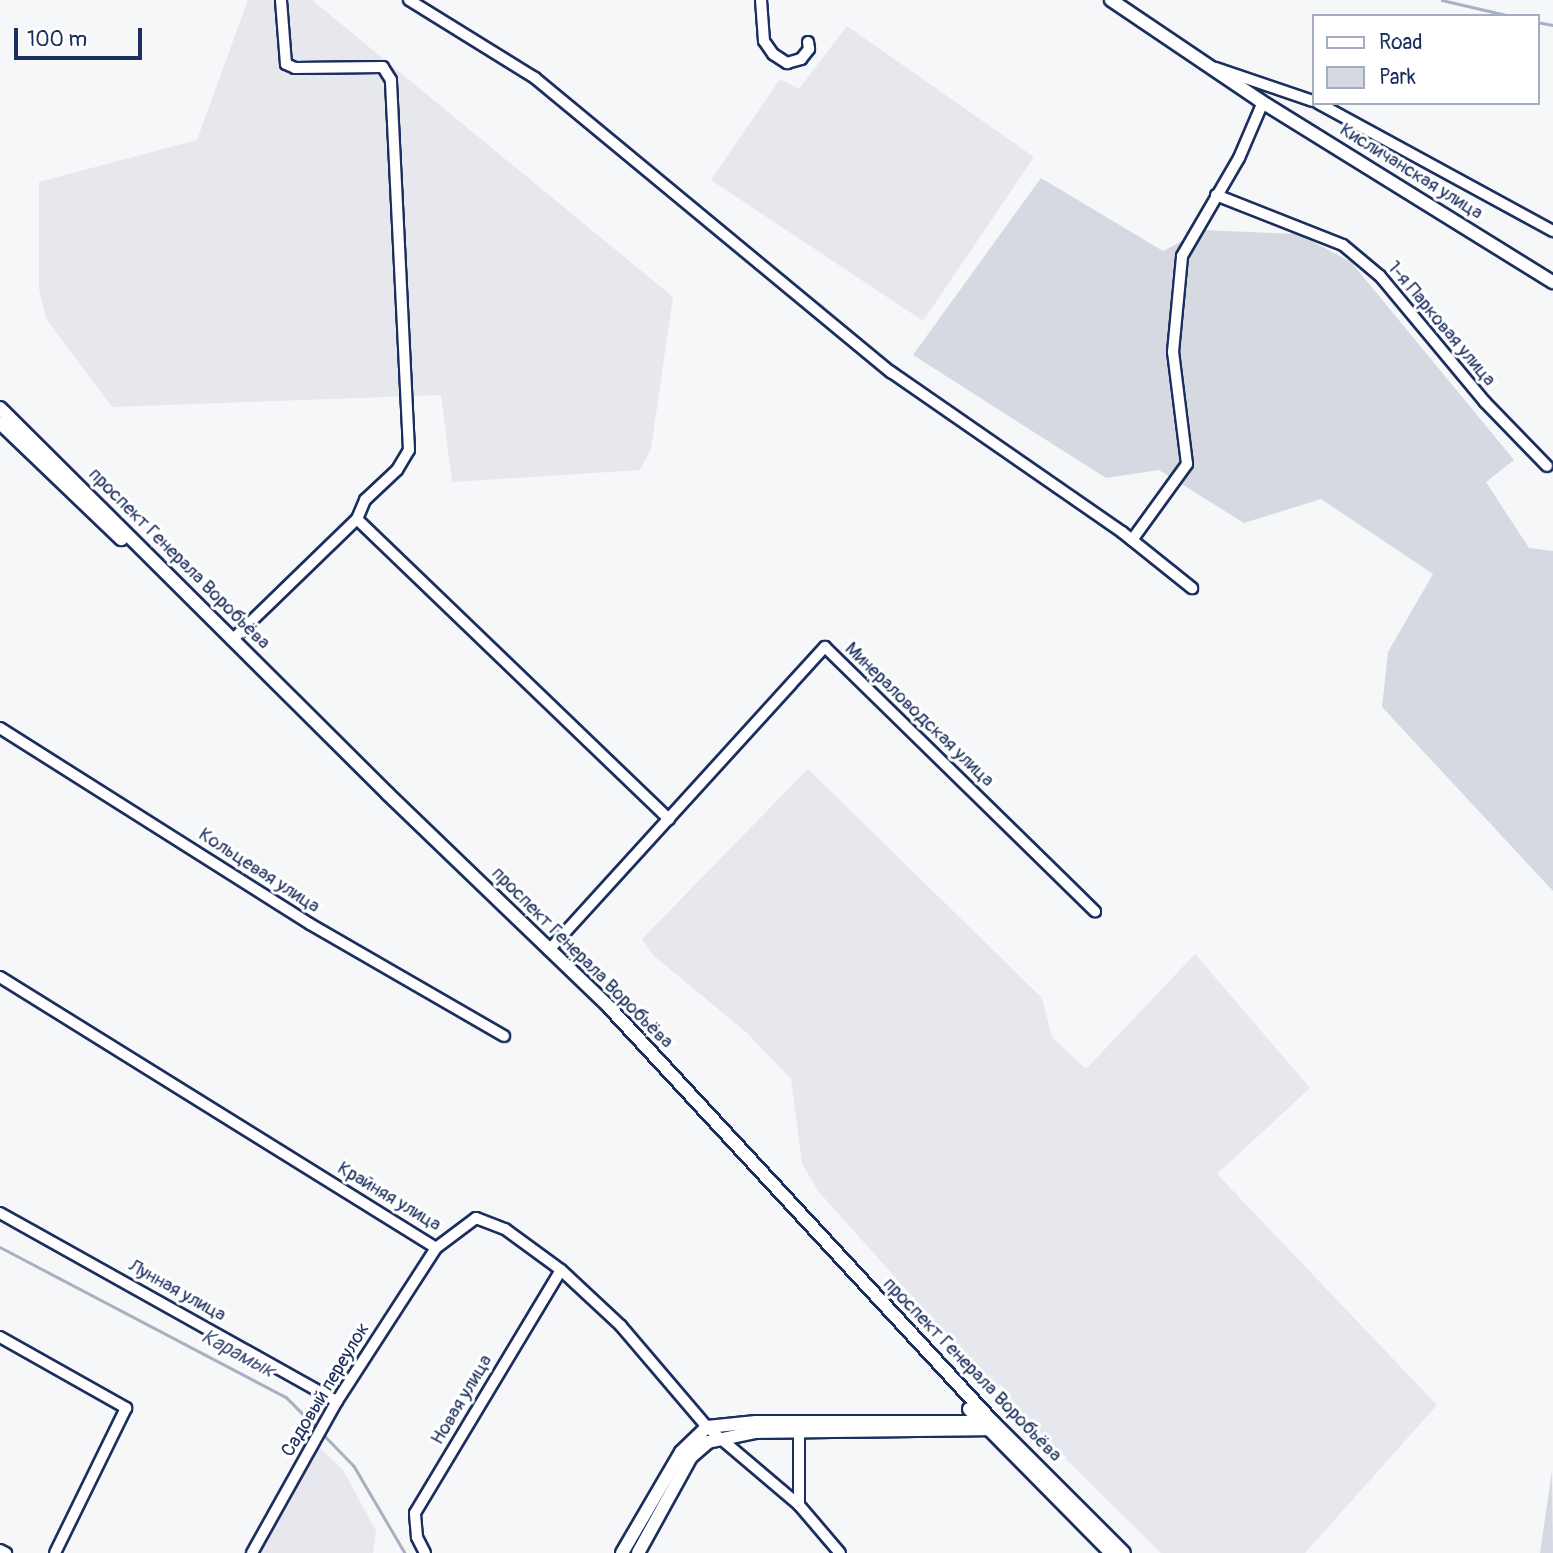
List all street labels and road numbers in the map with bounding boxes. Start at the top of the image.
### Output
street label: Кисличанская улица [1335,119,1487,225]
street label: 1-я Парковая улица [1382,257,1500,391]
street label: проспект Генерала Воробьёва [84,464,274,654]
street label: Минераловодская улица [840,638,998,792]
street label: Кольцевая улица [194,823,324,919]
street label: проспект Генерала Воробьёва [487,863,677,1053]
street label: Крайняя улица [333,1157,445,1237]
street label: Лунная улица [124,1255,230,1327]
street label: проспект Генерала Воробьёва [878,1273,1066,1467]
street label: Садовый переулок [277,1319,375,1461]
street label: Новая улица [426,1351,498,1449]

